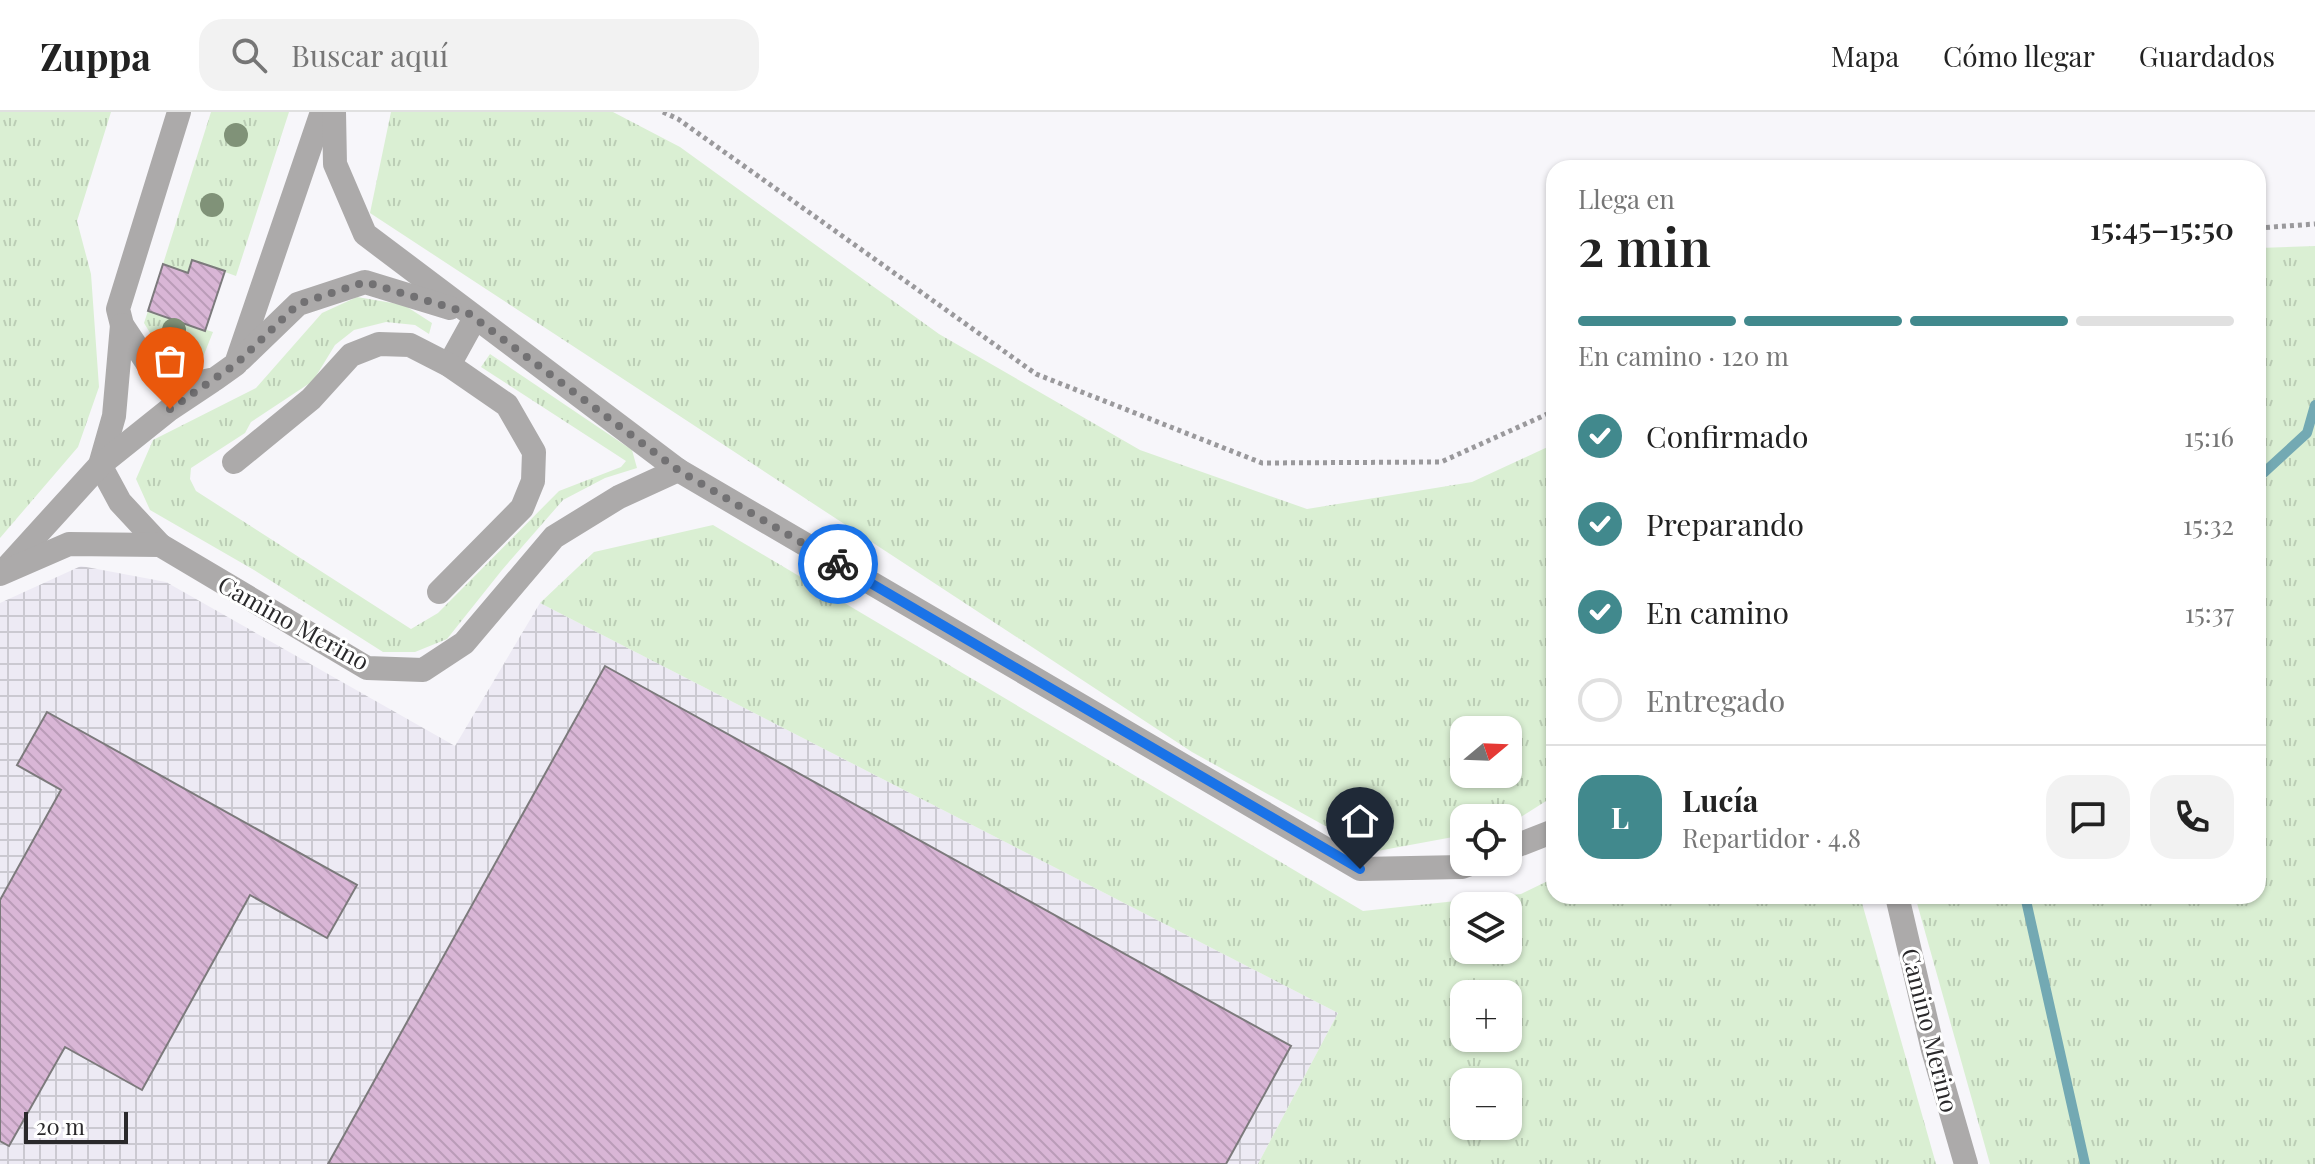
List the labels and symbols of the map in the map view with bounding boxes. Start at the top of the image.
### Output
pin [136,327,204,409]
courier [798,524,878,604]
street label: Camino Merino [213,567,375,677]
north arrow [1450,716,1522,788]
pin [1326,787,1394,869]
street label: Camino Merino [1895,945,1967,1115]
scale bar [24,1108,128,1144]

